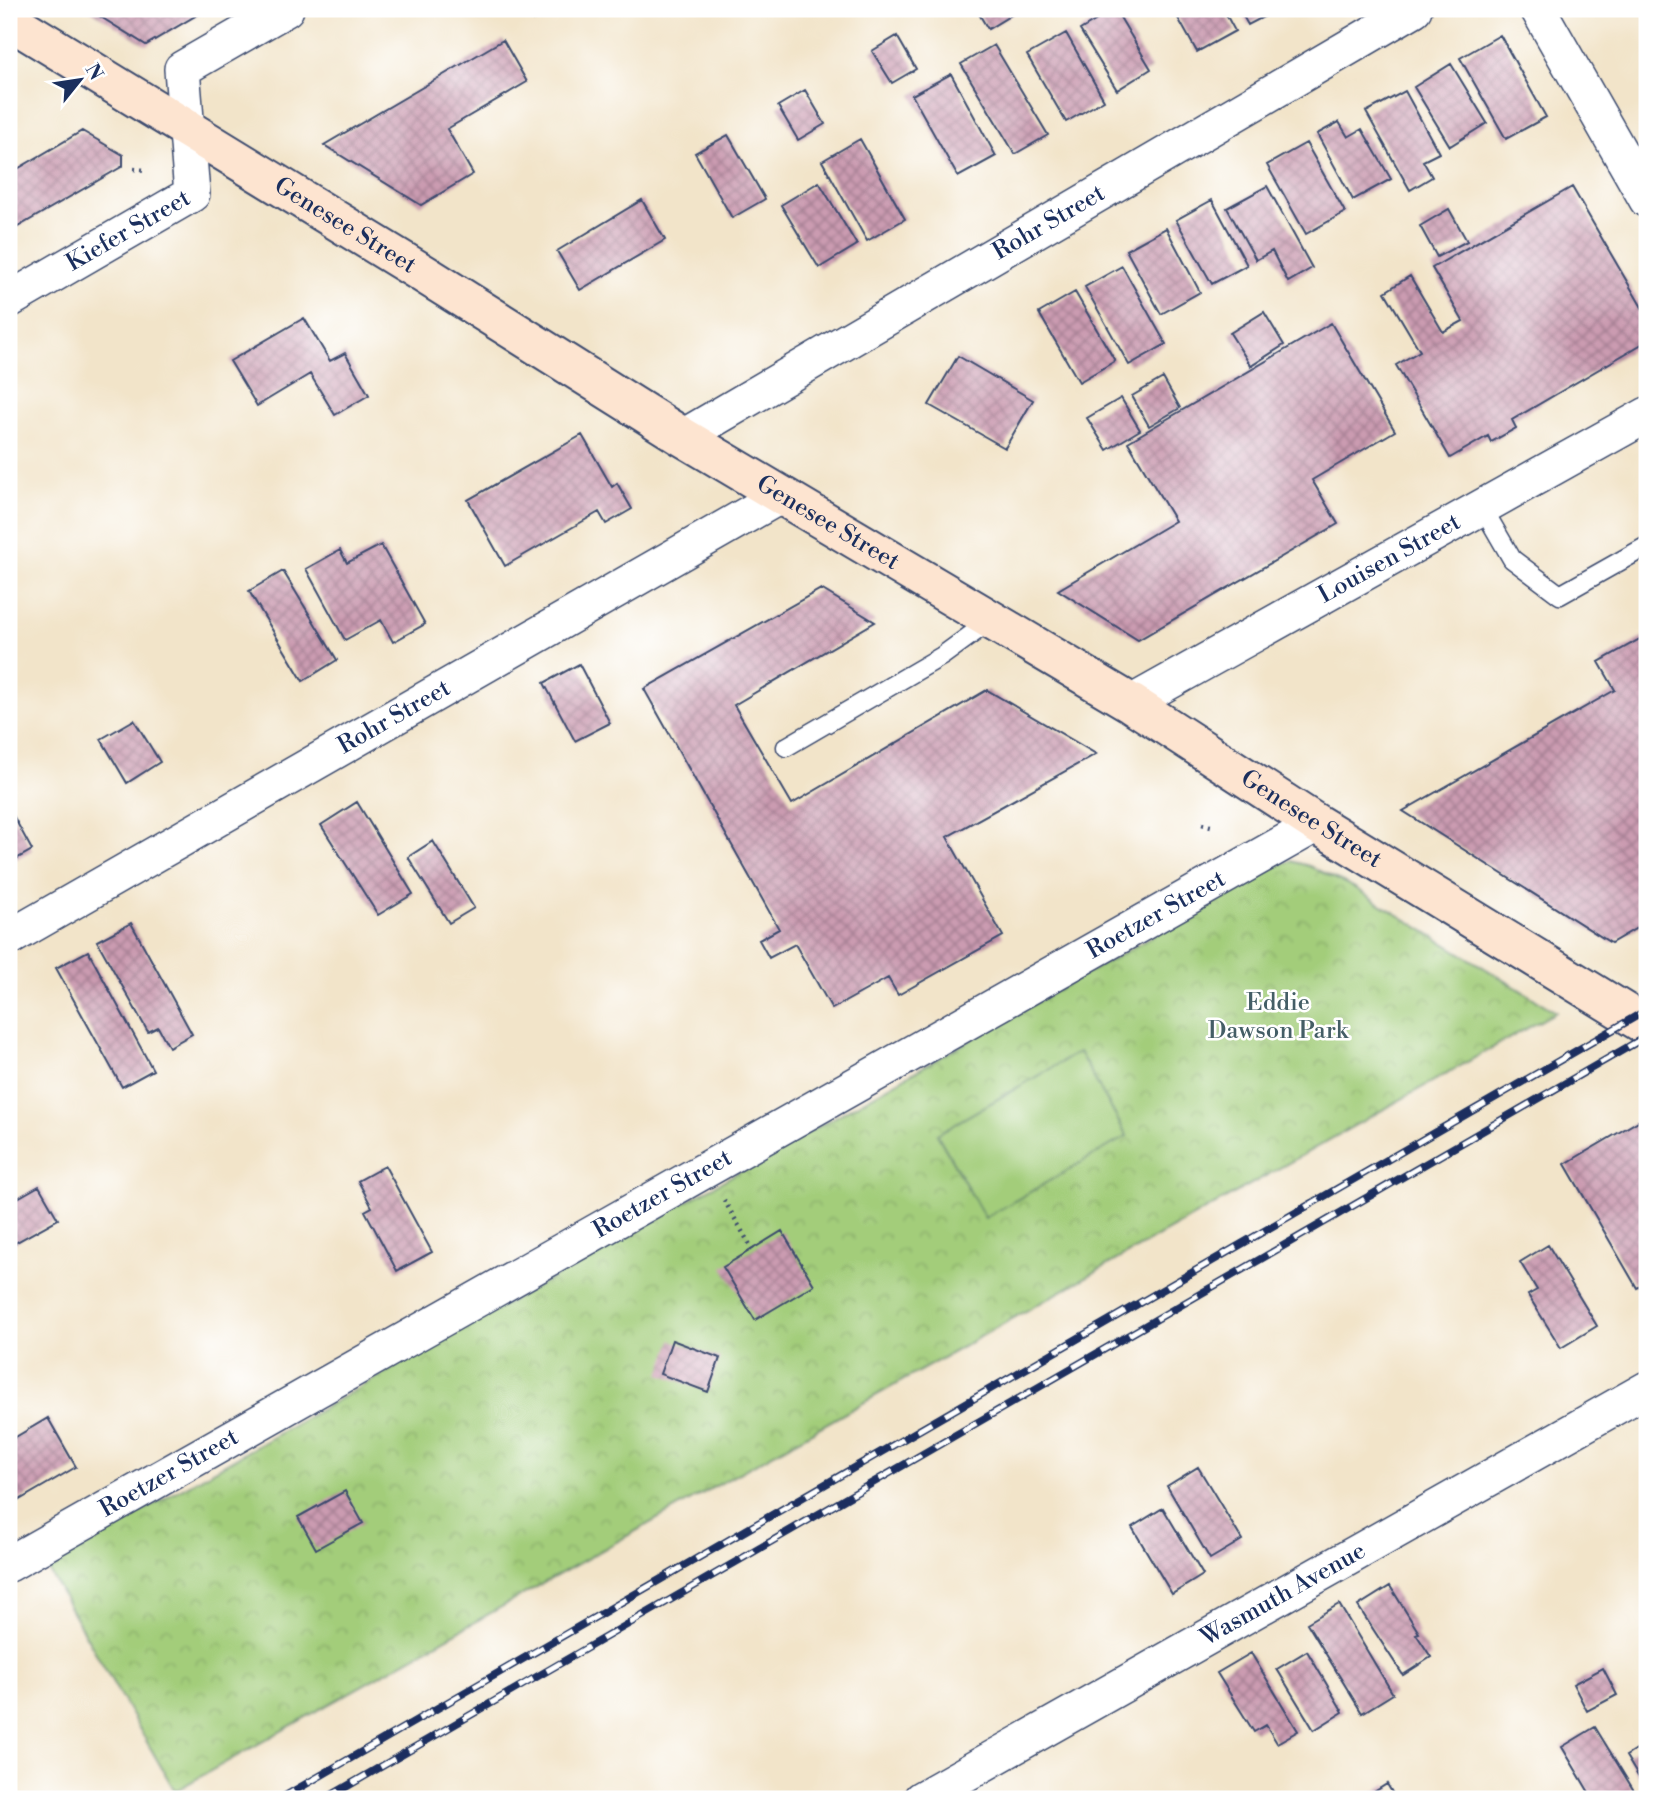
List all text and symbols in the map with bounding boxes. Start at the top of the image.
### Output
north arrow [46,46,116,116]
text: N [80,59,108,85]
street label: Genesee Street [268,171,422,281]
street label: Rohr Street [987,178,1111,267]
street label: Kiefer Street [61,183,196,279]
street label: Genesee Street [751,469,905,577]
street label: Louisen Street [1313,507,1466,610]
street label: Rohr Street [333,673,456,761]
street label: Genesee Street [1235,763,1388,875]
street label: Roetzer Street [1081,864,1231,966]
park label: Eddie Dawson Park [1208,988,1350,1046]
street label: Roetzer Street [588,1143,738,1245]
street label: Roetzer Street [94,1422,244,1525]
street label: Wasmuth Avenue [1195,1536,1371,1653]

